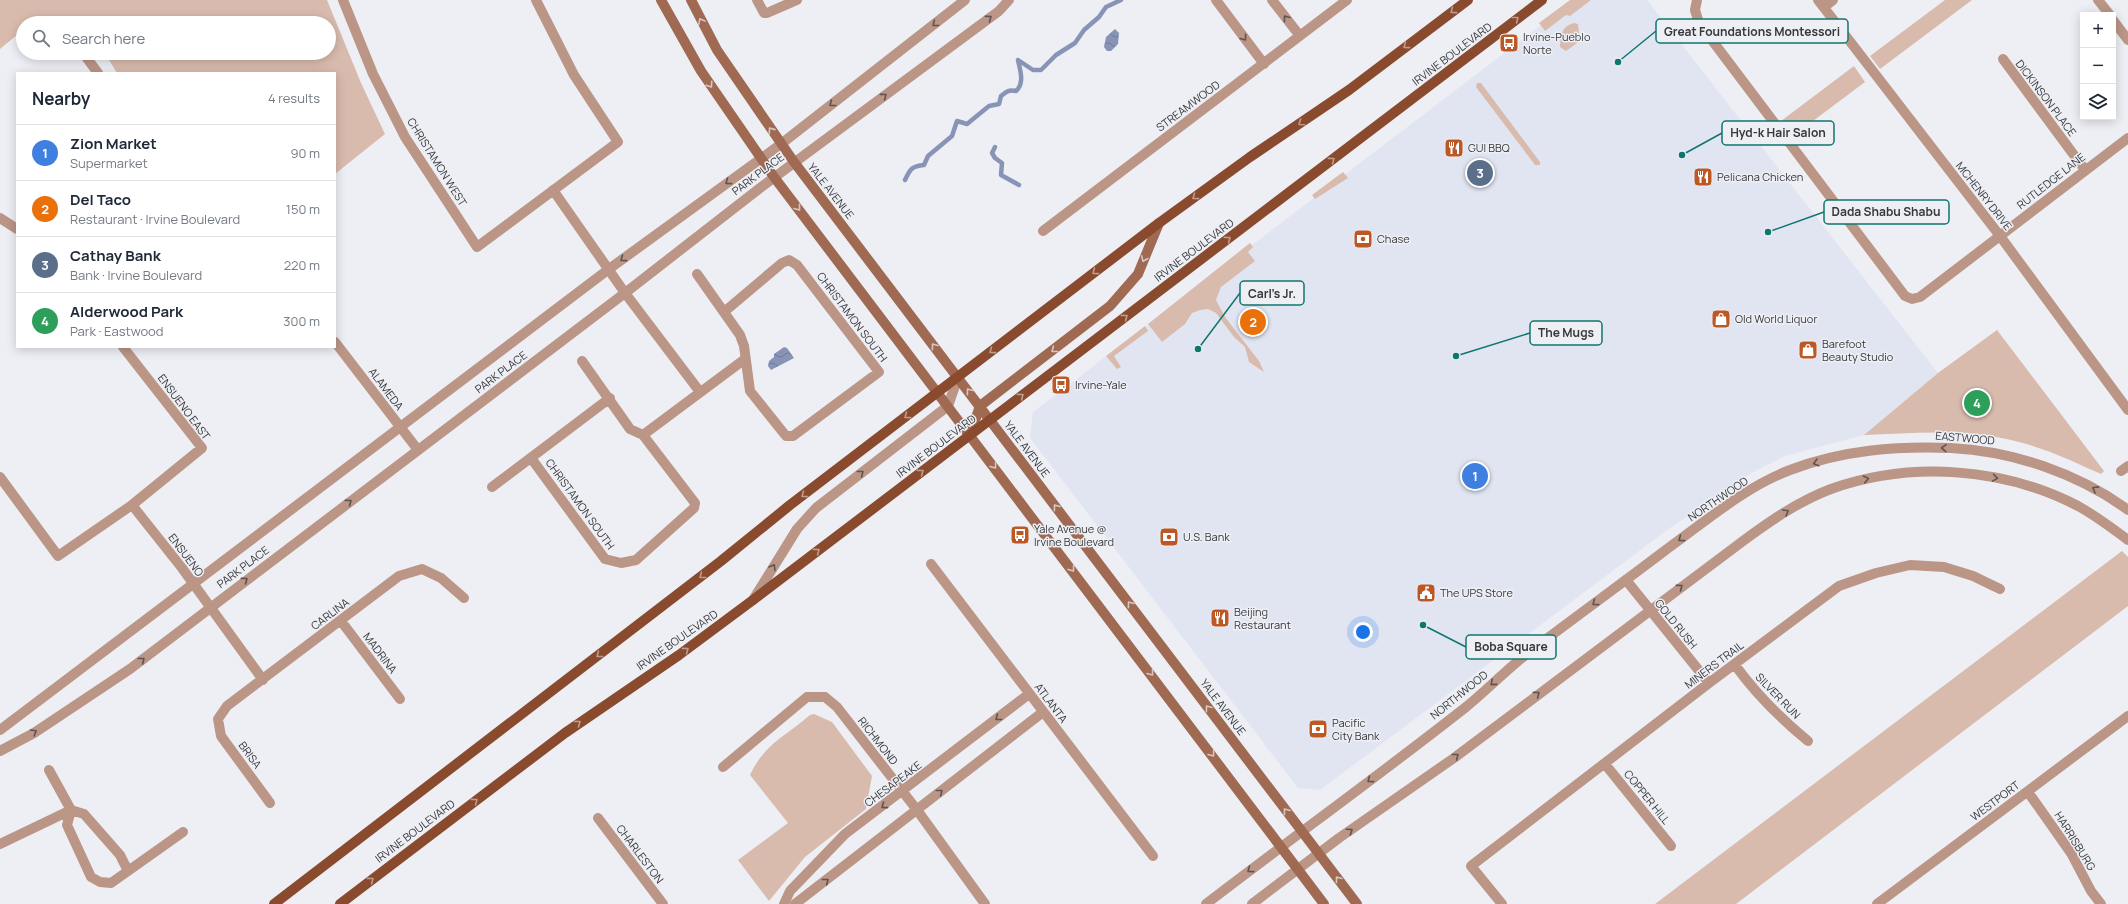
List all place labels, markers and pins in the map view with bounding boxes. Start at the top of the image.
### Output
callout: Great Foundations Montessori [1656,19,1848,43]
place label: Irvine-Pueblo Norte [1523,29,1591,57]
bus stop icon: Irvine-Pueblo Norte [1498,32,1520,54]
callout: Hyd-k Hair Salon [1722,121,1834,145]
restaurant icon: GUI BBQ [1443,137,1465,159]
place label: GUI BBQ [1468,140,1510,155]
pin: 3 [1467,158,1493,188]
restaurant icon: Pelicana Chicken [1692,166,1714,188]
place label: Pelicana Chicken [1717,169,1803,184]
callout: Dada Shabu Shabu [1824,200,1949,224]
bank icon: Chase [1352,228,1374,250]
place label: Chase [1377,231,1410,246]
callout: Carl's Jr. [1240,281,1304,305]
pin: 2 [1240,307,1266,337]
shop icon: Old World Liquor [1710,308,1732,330]
place label: Old World Liquor [1735,311,1817,326]
callout: The Mugs [1530,321,1602,345]
place label: Barefoot Beauty Studio [1822,336,1894,364]
shop icon: Barefoot Beauty Studio [1797,339,1819,361]
bus stop icon: Irvine-Yale [1050,374,1072,396]
place label: Irvine-Yale [1075,377,1127,392]
pin: 4 [1964,388,1990,418]
pin: 1 [1462,461,1488,491]
place label: Yale Avenue @ Irvine Boulevard [1034,521,1114,549]
bus stop icon: Yale Avenue @ Irvine Boulevard [1009,524,1031,546]
bank icon: U.S. Bank [1158,526,1180,548]
place label: U.S. Bank [1183,529,1230,544]
public building icon: The UPS Store [1415,582,1437,604]
place label: The UPS Store [1440,585,1513,600]
place label: Beijing Restaurant [1234,604,1291,632]
restaurant icon: Beijing Restaurant [1209,607,1231,629]
callout: Boba Square [1466,635,1556,659]
place label: Pacific City Bank [1332,715,1380,743]
bank icon: Pacific City Bank [1307,718,1329,740]

